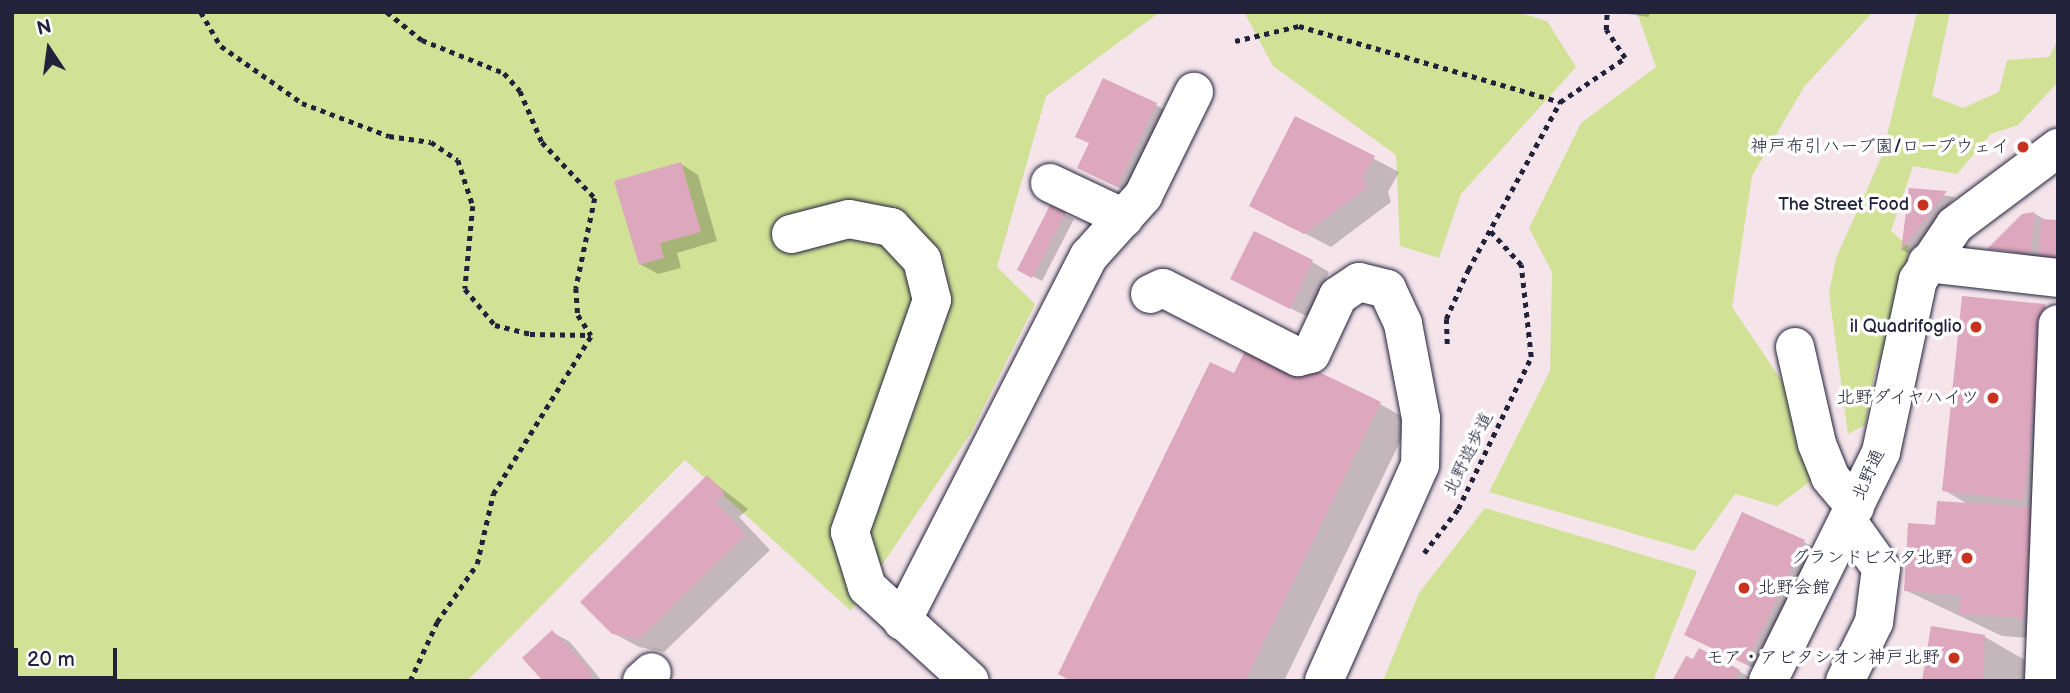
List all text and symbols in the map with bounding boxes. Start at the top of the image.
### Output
north arrow [14,14,84,84]
text: N [35,15,54,41]
place label: 神戸布引ハーブ園/ロープウェイ [1749,136,2009,158]
marker: 神戸布引ハーブ園/ロープウェイ [2015,139,2031,155]
place label: The Street Food [1778,194,1909,216]
marker: The Street Food [1915,197,1931,213]
place label: il Quadrifoglio [1850,316,1962,338]
marker: il Quadrifoglio [1968,319,1984,335]
place label: 北野ダイヤハイツ [1835,387,1979,409]
marker: 北野ダイヤハイツ [1985,390,2001,406]
street label: 北野遊歩道 [1440,409,1498,499]
street label: 北野通 [1848,446,1890,504]
place label: グランドビスタ北野 [1791,547,1953,569]
marker: グランドビスタ北野 [1959,550,1975,566]
place label: 北野会館 [1758,577,1830,599]
marker: 北野会館 [1736,580,1752,596]
scale bar [18,634,121,678]
text: 20 m [27,647,75,672]
place label: モア・アビタシオン神戸北野 [1706,647,1940,669]
marker: モア・アビタシオン神戸北野 [1946,650,1962,666]

